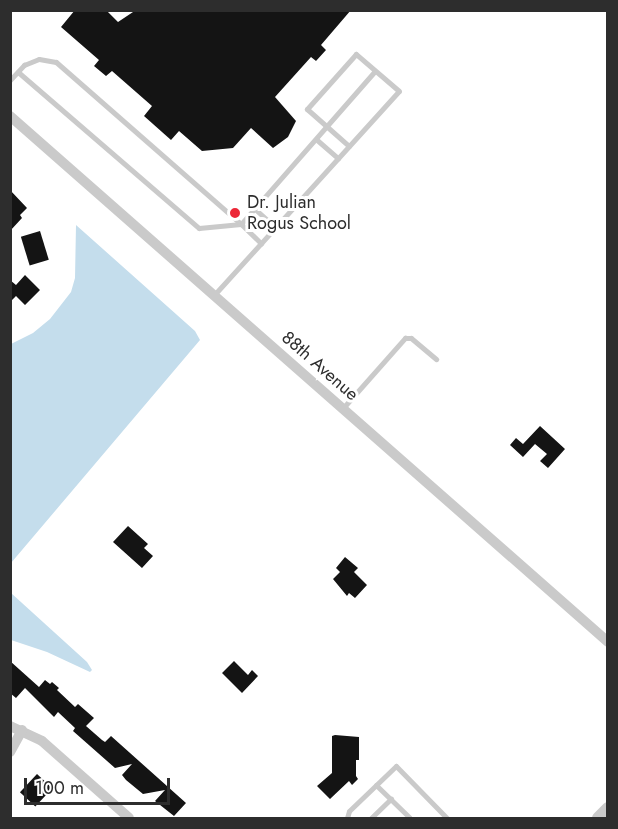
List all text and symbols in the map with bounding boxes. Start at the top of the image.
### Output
place label: Dr. Julian Rogus School [247,192,351,234]
marker: Dr. Julian Rogus School [228,206,242,220]
street label: 88th Avenue [277,327,363,405]
scale bar [27,766,172,804]
text: 100 m [35,775,84,801]

